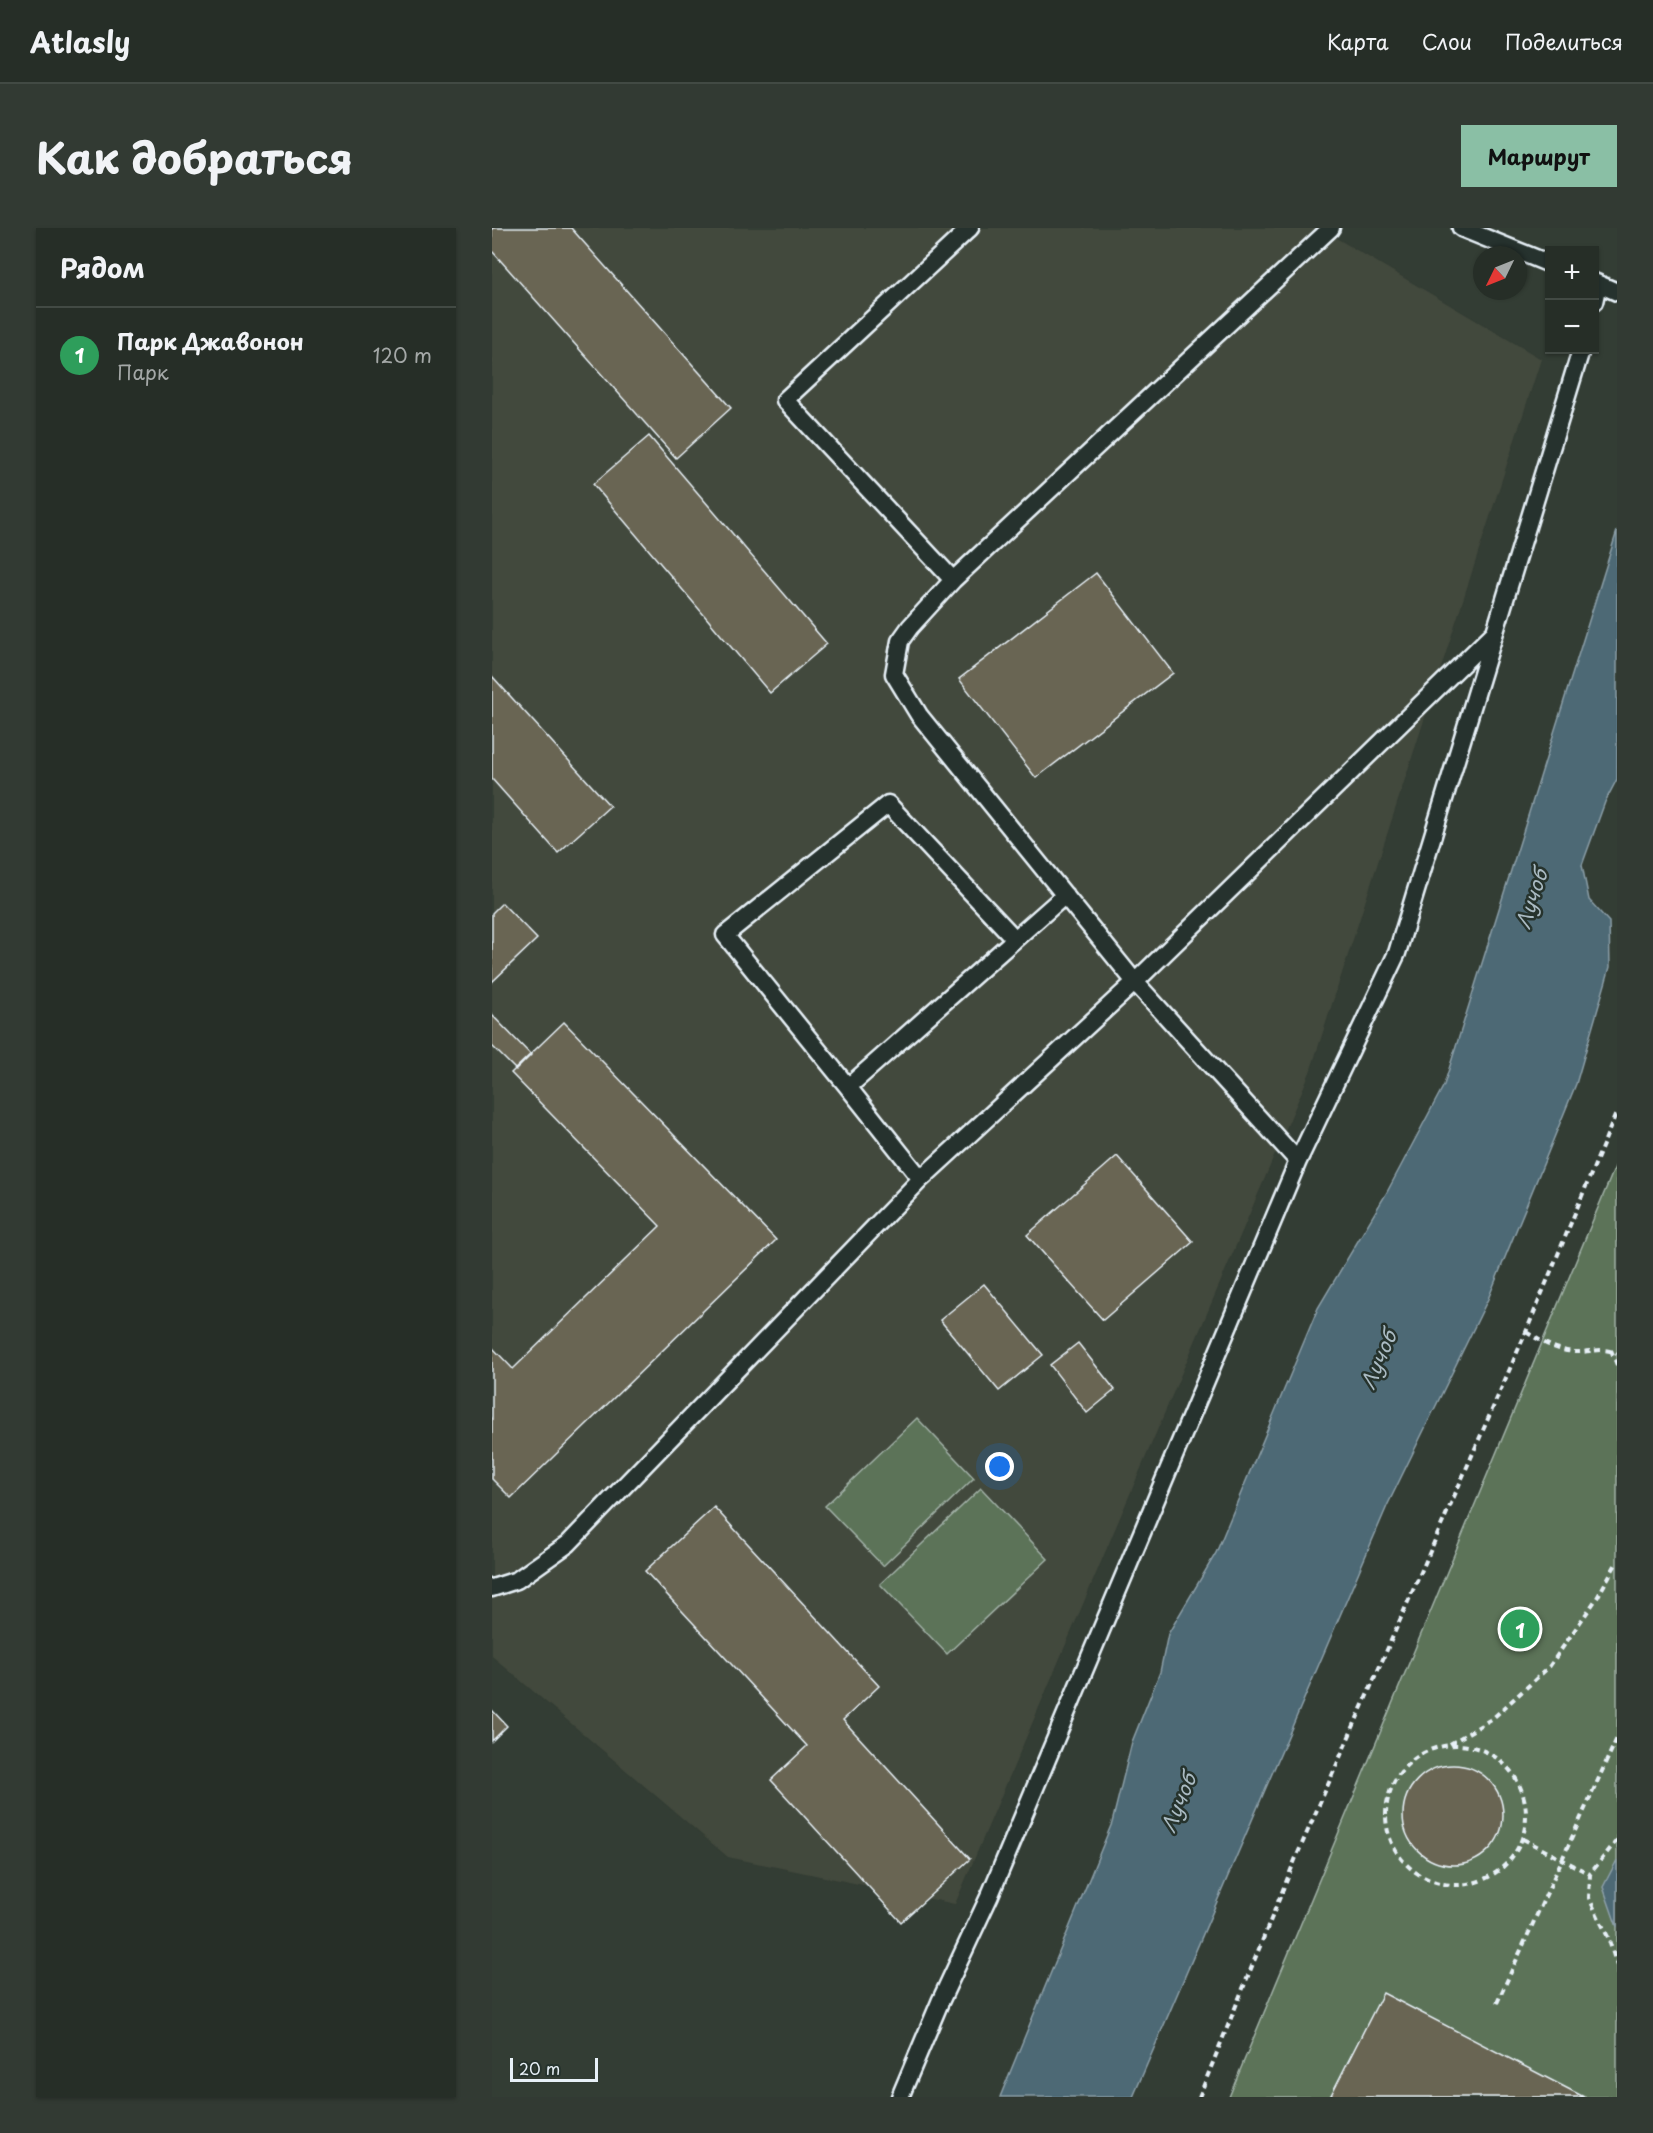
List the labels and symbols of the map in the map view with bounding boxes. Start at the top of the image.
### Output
north arrow [1473,246,1527,300]
water label: Лучоб [1507,861,1556,932]
water label: Лучоб [1352,1322,1406,1394]
your location [985,1452,1014,1481]
pin: 1 [1500,1606,1540,1652]
water label: Лучоб [1153,1765,1205,1837]
scale bar [510,2055,598,2082]

